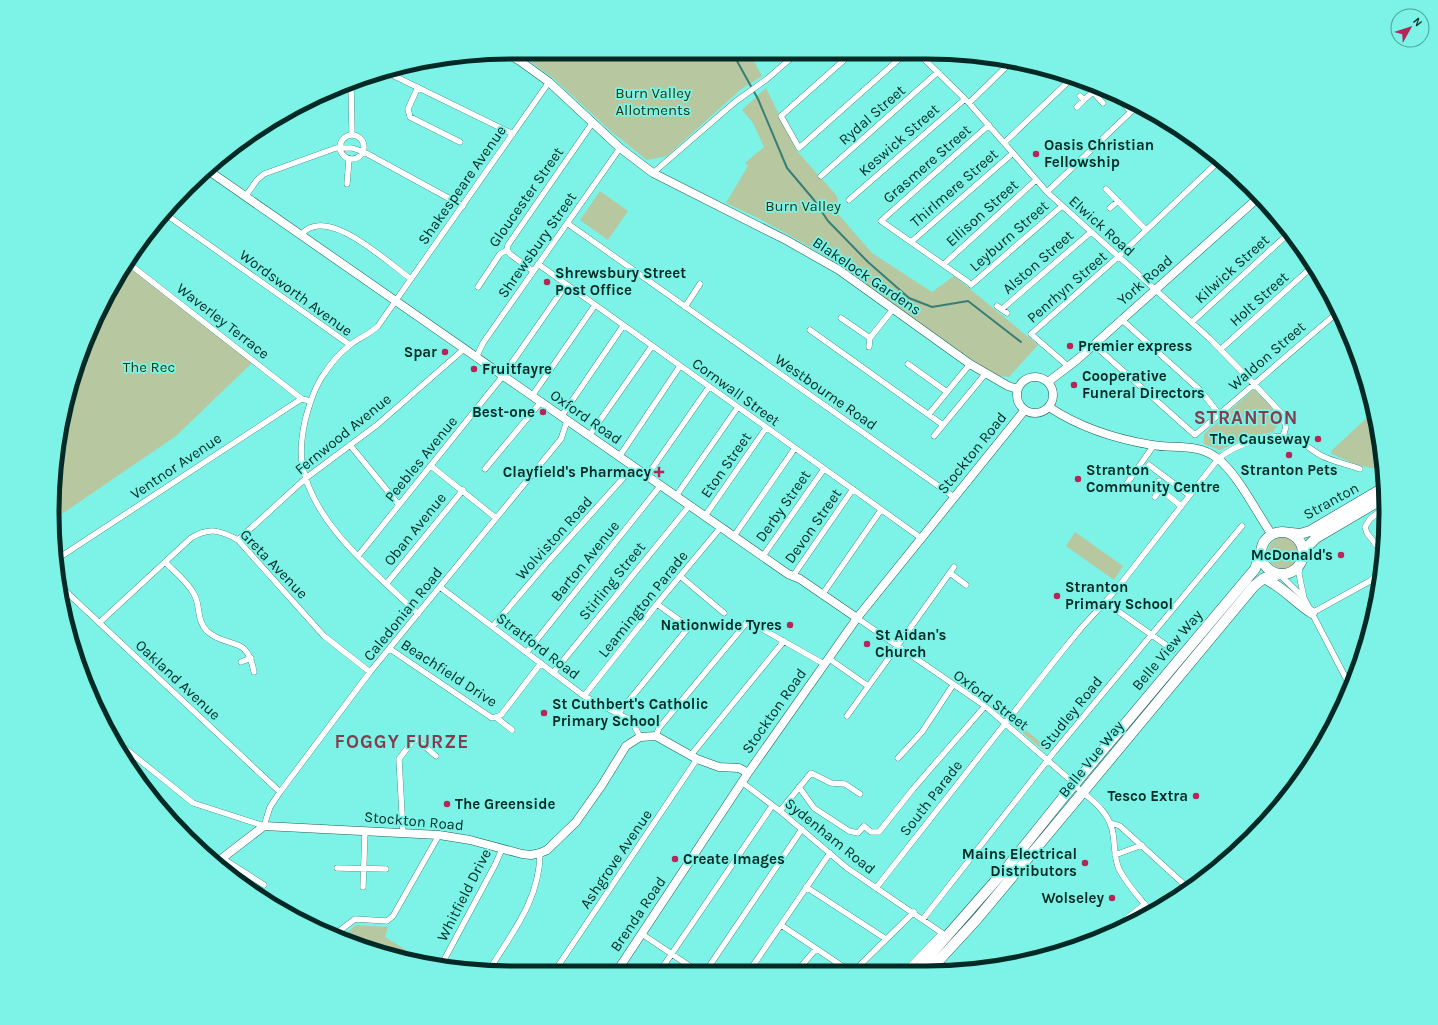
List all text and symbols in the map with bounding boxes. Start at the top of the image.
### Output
north arrow [1390,8,1430,48]
text: N [1410,15,1425,29]
street label: Rydal Street [835,81,909,149]
park label: Burn Valley Allotments [615,84,691,119]
street label: Keswick Street [855,100,943,180]
street label: Grasmere Street [879,121,975,207]
street label: Shakespeare Avenue [414,122,510,248]
place label: Oasis Christian Fellowship [1044,136,1154,171]
street label: Gloucester Street [485,143,567,250]
street label: Thirlmere Street [906,145,1002,231]
marker: Oasis Christian Fellowship [1031,149,1041,159]
street label: Ellison Street [942,176,1022,250]
street label: Shrewsbury Street [494,188,580,301]
street label: Elwick Road [1065,192,1139,260]
park label: Burn Valley [765,197,841,215]
street label: Leyburn Street [966,197,1052,275]
street label: Alston Street [999,226,1078,298]
street label: Kilwick Street [1191,231,1273,307]
street label: Blakelock Gardens [809,233,925,319]
street label: Wordsworth Avenue [236,246,356,340]
street label: Penrhyn Street [1023,247,1111,327]
street label: York Road [1114,251,1176,309]
place label: Shrewsbury Street Post Office [555,264,686,299]
street label: Holt Street [1226,268,1292,330]
marker: Shrewsbury Street Post Office [542,277,552,287]
street label: Waverley Terrace [173,279,273,363]
street label: Waldon Street [1225,317,1309,394]
place label: Premier express [1078,337,1192,355]
marker: Premier express [1065,341,1075,351]
place label: Spar [404,343,437,361]
marker: Spar [440,347,450,357]
street label: Westbourne Road [771,350,881,434]
street label: Cornwall Street [689,354,784,430]
park label: The Rec [123,358,175,376]
place label: Fruitfayre [482,360,552,378]
marker: Fruitfayre [469,364,479,374]
place label: Cooperative Funeral Directors [1082,367,1205,402]
marker: Cooperative Funeral Directors [1069,380,1079,390]
street label: Oxford Road [547,386,625,448]
street label: Fernwood Avenue [291,390,395,478]
place label: Best-one [472,403,535,421]
marker: Best-one [538,407,548,417]
district label: STRANTON [1194,407,1298,429]
street label: Stockton Road [934,408,1010,498]
street label: Peebles Avenue [381,412,461,506]
street label: Eton Street [697,428,755,501]
street label: Ventnor Avenue [127,429,225,503]
place label: The Causeway [1210,430,1310,448]
marker: The Causeway [1313,434,1323,444]
marker: Stranton Pets [1284,450,1294,460]
place label: Stranton Community Centre [1086,461,1220,496]
place label: Stranton Pets [1240,461,1338,479]
place label: Clayfield's Pharmacy [503,463,651,481]
street label: Derby Street [752,466,815,545]
marker: Clayfield's Pharmacy [654,467,664,477]
marker: Stranton Community Centre [1073,474,1083,484]
street label: Stranton [1300,479,1362,523]
street label: Devon Street [781,485,846,567]
street label: Oban Avenue [380,489,450,569]
street label: Wolviston Road [512,493,596,583]
street label: Barton Avenue [547,517,623,605]
street label: Greta Avenue [236,526,312,602]
street label: Stirling Street [575,538,649,624]
place label: McDonald's [1251,546,1333,564]
street label: Leamington Parade [594,547,692,661]
marker: McDonald's [1336,550,1346,560]
street label: Caledonian Road [360,564,446,664]
place label: Stranton Primary School [1065,578,1173,613]
marker: Stranton Primary School [1052,591,1062,601]
street label: Belle View Way [1128,606,1206,694]
street label: Stratford Road [493,609,583,683]
place label: Nationwide Tyres [660,616,782,634]
marker: Nationwide Tyres [785,620,795,630]
place label: St Aidan's Church [875,626,947,661]
street label: Beachfield Drive [398,635,500,711]
street label: Oakland Avenue [132,636,224,724]
marker: St Aidan's Church [862,639,872,649]
street label: Stockton Road [738,665,810,757]
street label: Oxford Street [950,666,1033,734]
street label: Studley Road [1036,672,1106,754]
place label: St Cuthbert's Catholic Primary School [552,695,708,730]
marker: St Cuthbert's Catholic Primary School [539,708,549,718]
street label: Belle Vue Way [1055,717,1127,801]
district label: FOGGY FURZE [335,731,469,753]
street label: South Parade [896,756,966,840]
place label: Tesco Extra [1108,787,1188,805]
marker: Tesco Extra [1191,791,1201,801]
street label: Sydenham Road [781,794,879,878]
place label: The Greenside [455,795,555,813]
marker: The Greenside [442,799,452,809]
street label: Ashgrove Avenue [576,806,656,912]
street label: Stockton Road [363,808,465,834]
place label: Mains Electrical Distributors [962,845,1077,880]
street label: Whitfield Drive [433,846,495,944]
place label: Create Images [683,850,785,868]
marker: Create Images [670,854,680,864]
marker: Mains Electrical Distributors [1080,858,1090,868]
street label: Brenda Road [606,873,670,955]
place label: Wolseley [1041,889,1104,907]
marker: Wolseley [1107,893,1117,903]

